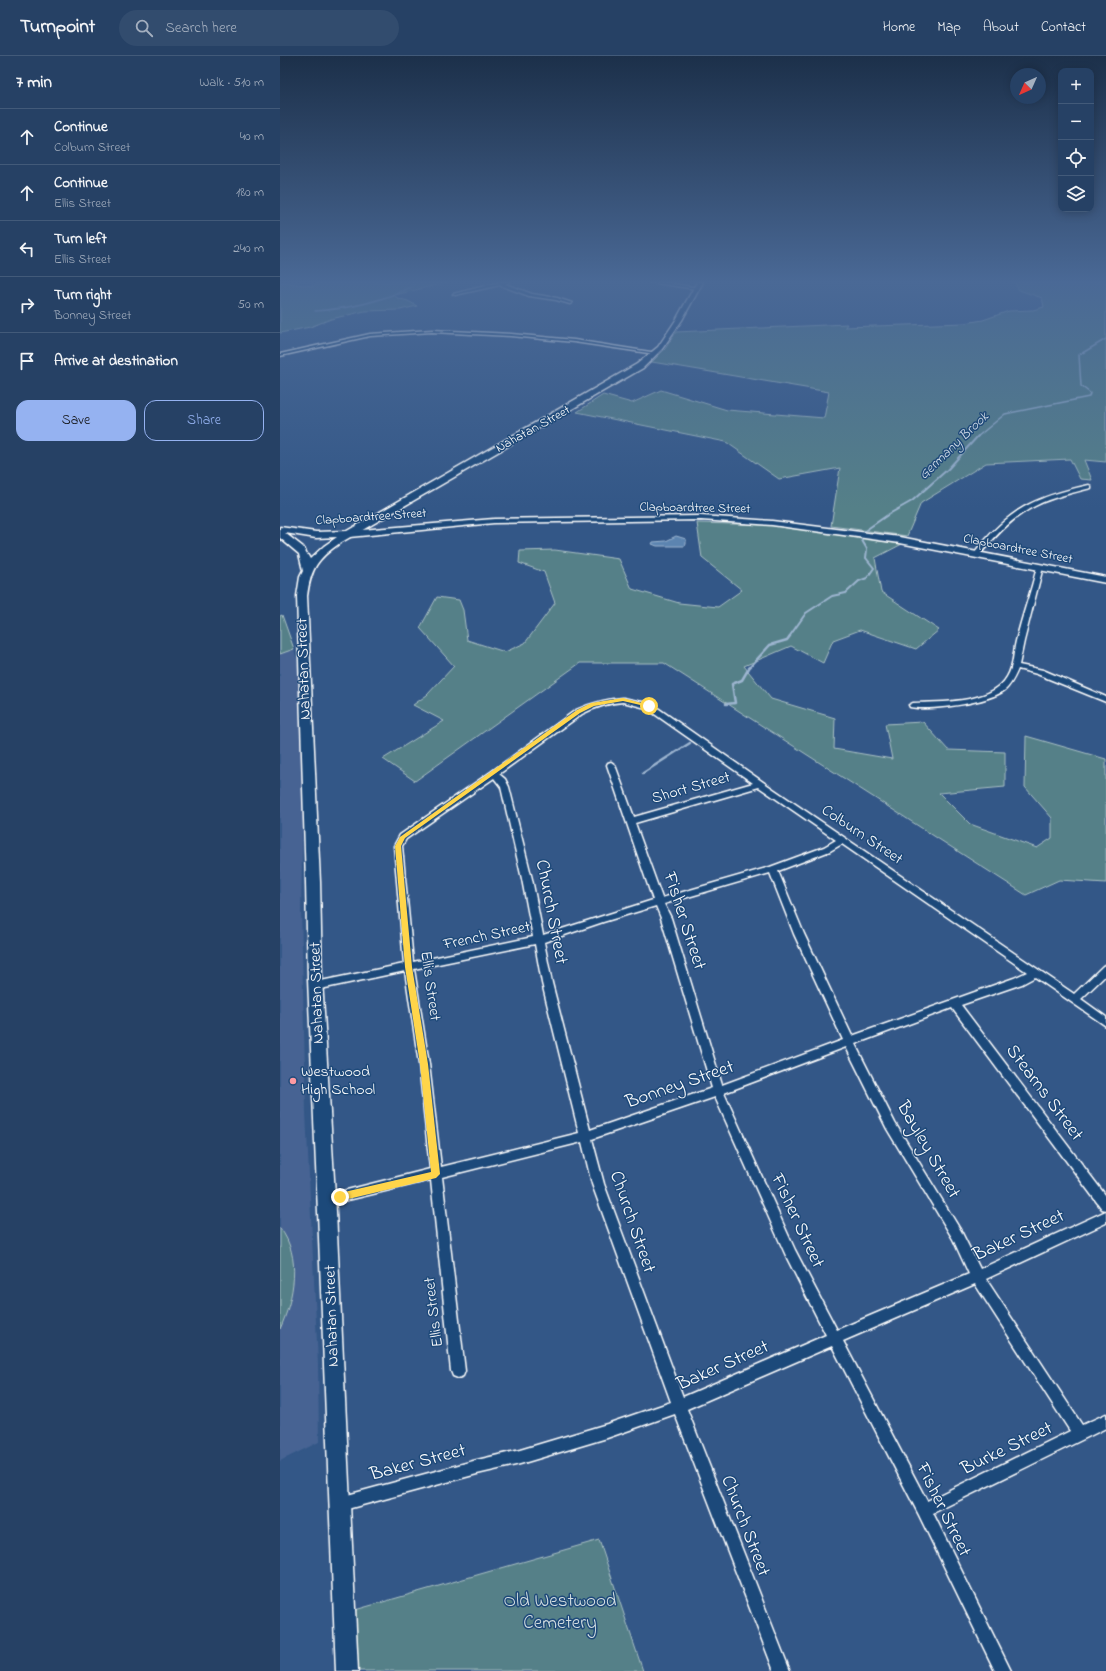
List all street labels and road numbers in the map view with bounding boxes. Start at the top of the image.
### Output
street label: Nahatan Street [492,400,574,457]
street label: Clapboardtree Street [639,498,751,518]
street label: Clapboardtree Street [315,504,428,530]
street label: Clapboardtree Street [962,529,1075,569]
street label: Nahatan Street [290,617,318,720]
street label: Short Street [649,765,734,811]
street label: Colburn Street [816,799,908,872]
street label: Church Street [528,857,575,967]
street label: Fisher Street [655,868,713,974]
street label: French Street [440,915,533,957]
street label: Nahatan Street [303,941,331,1044]
street label: Ellis Street [413,949,447,1023]
street label: Stearns Street [999,1039,1090,1147]
street label: Bonney Street [621,1054,739,1117]
street label: Bayley Street [888,1095,967,1205]
street label: Church Street [602,1167,662,1277]
street label: Fisher Street [763,1168,831,1273]
street label: Baker Street [968,1203,1070,1269]
street label: Nahatan Street [318,1264,346,1367]
street label: Ellis Street [418,1275,450,1348]
street label: Baker Street [672,1333,774,1399]
street label: Burke Street [956,1415,1058,1483]
street label: Baker Street [366,1437,470,1489]
street label: Fisher Street [908,1458,978,1562]
street label: Church Street [713,1472,777,1581]

